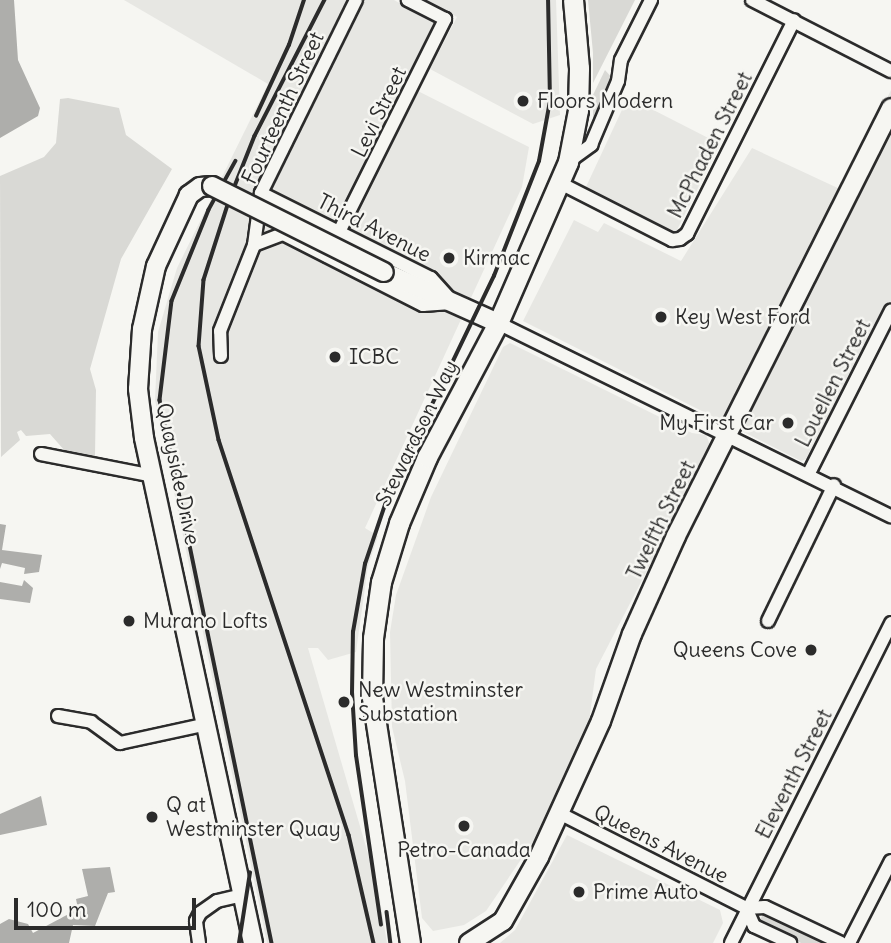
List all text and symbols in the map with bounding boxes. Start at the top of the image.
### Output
street label: Fourteenth Street [237,28,329,188]
street label: Levi Street [346,62,412,162]
street label: McPhaden Street [662,68,758,222]
place label: Floors Modern [537,88,673,114]
marker: Floors Modern [515,93,531,109]
street label: Third Avenue [313,189,435,267]
place label: Kirmac [463,245,530,271]
marker: Kirmac [441,250,457,266]
place label: Key West Ford [675,304,810,330]
marker: Key West Ford [653,309,669,325]
street label: Louellen Street [790,315,876,451]
place label: ICBC [349,344,399,370]
marker: ICBC [327,349,343,365]
street label: Stewardson Way [371,356,463,510]
street label: Quayside Drive [151,401,205,547]
place label: My First Car [659,410,774,436]
marker: My First Car [780,415,796,431]
street label: Twelfth Street [621,456,701,584]
place label: Murano Lofts [143,608,268,634]
marker: Murano Lofts [121,613,137,629]
place label: Queens Cove [673,637,797,663]
marker: Queens Cove [803,642,819,658]
place label: New Westminster Substation [358,677,523,727]
marker: New Westminster Substation [336,694,352,710]
street label: Eleventh Street [751,705,837,843]
place label: Q at Westminster Quay [166,792,341,842]
street label: Queens Avenue [589,799,733,889]
marker: Q at Westminster Quay [144,809,160,825]
marker: Petro-Canada [456,818,472,834]
place label: Petro-Canada [397,837,531,863]
place label: Prime Auto [593,879,698,905]
scale bar [18,884,200,928]
marker: Prime Auto [571,884,587,900]
text: 100 m [27,896,86,923]

